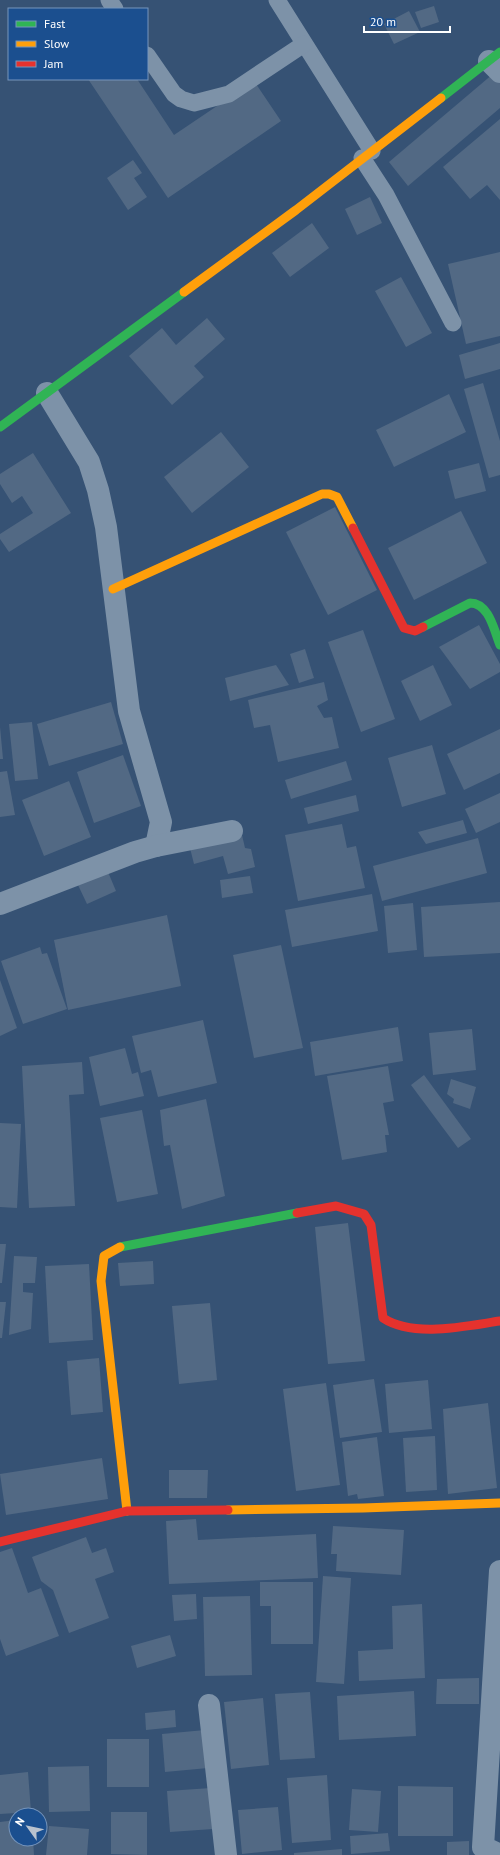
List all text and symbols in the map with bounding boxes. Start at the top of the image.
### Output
legend [8,8,148,80]
scale bar [364,8,450,34]
text: 20 m [370,14,396,29]
text: Fast [44,16,65,31]
text: Slow [44,36,69,51]
text: Jam [43,56,63,71]
north arrow [8,1807,48,1847]
text: N [12,1815,27,1828]

